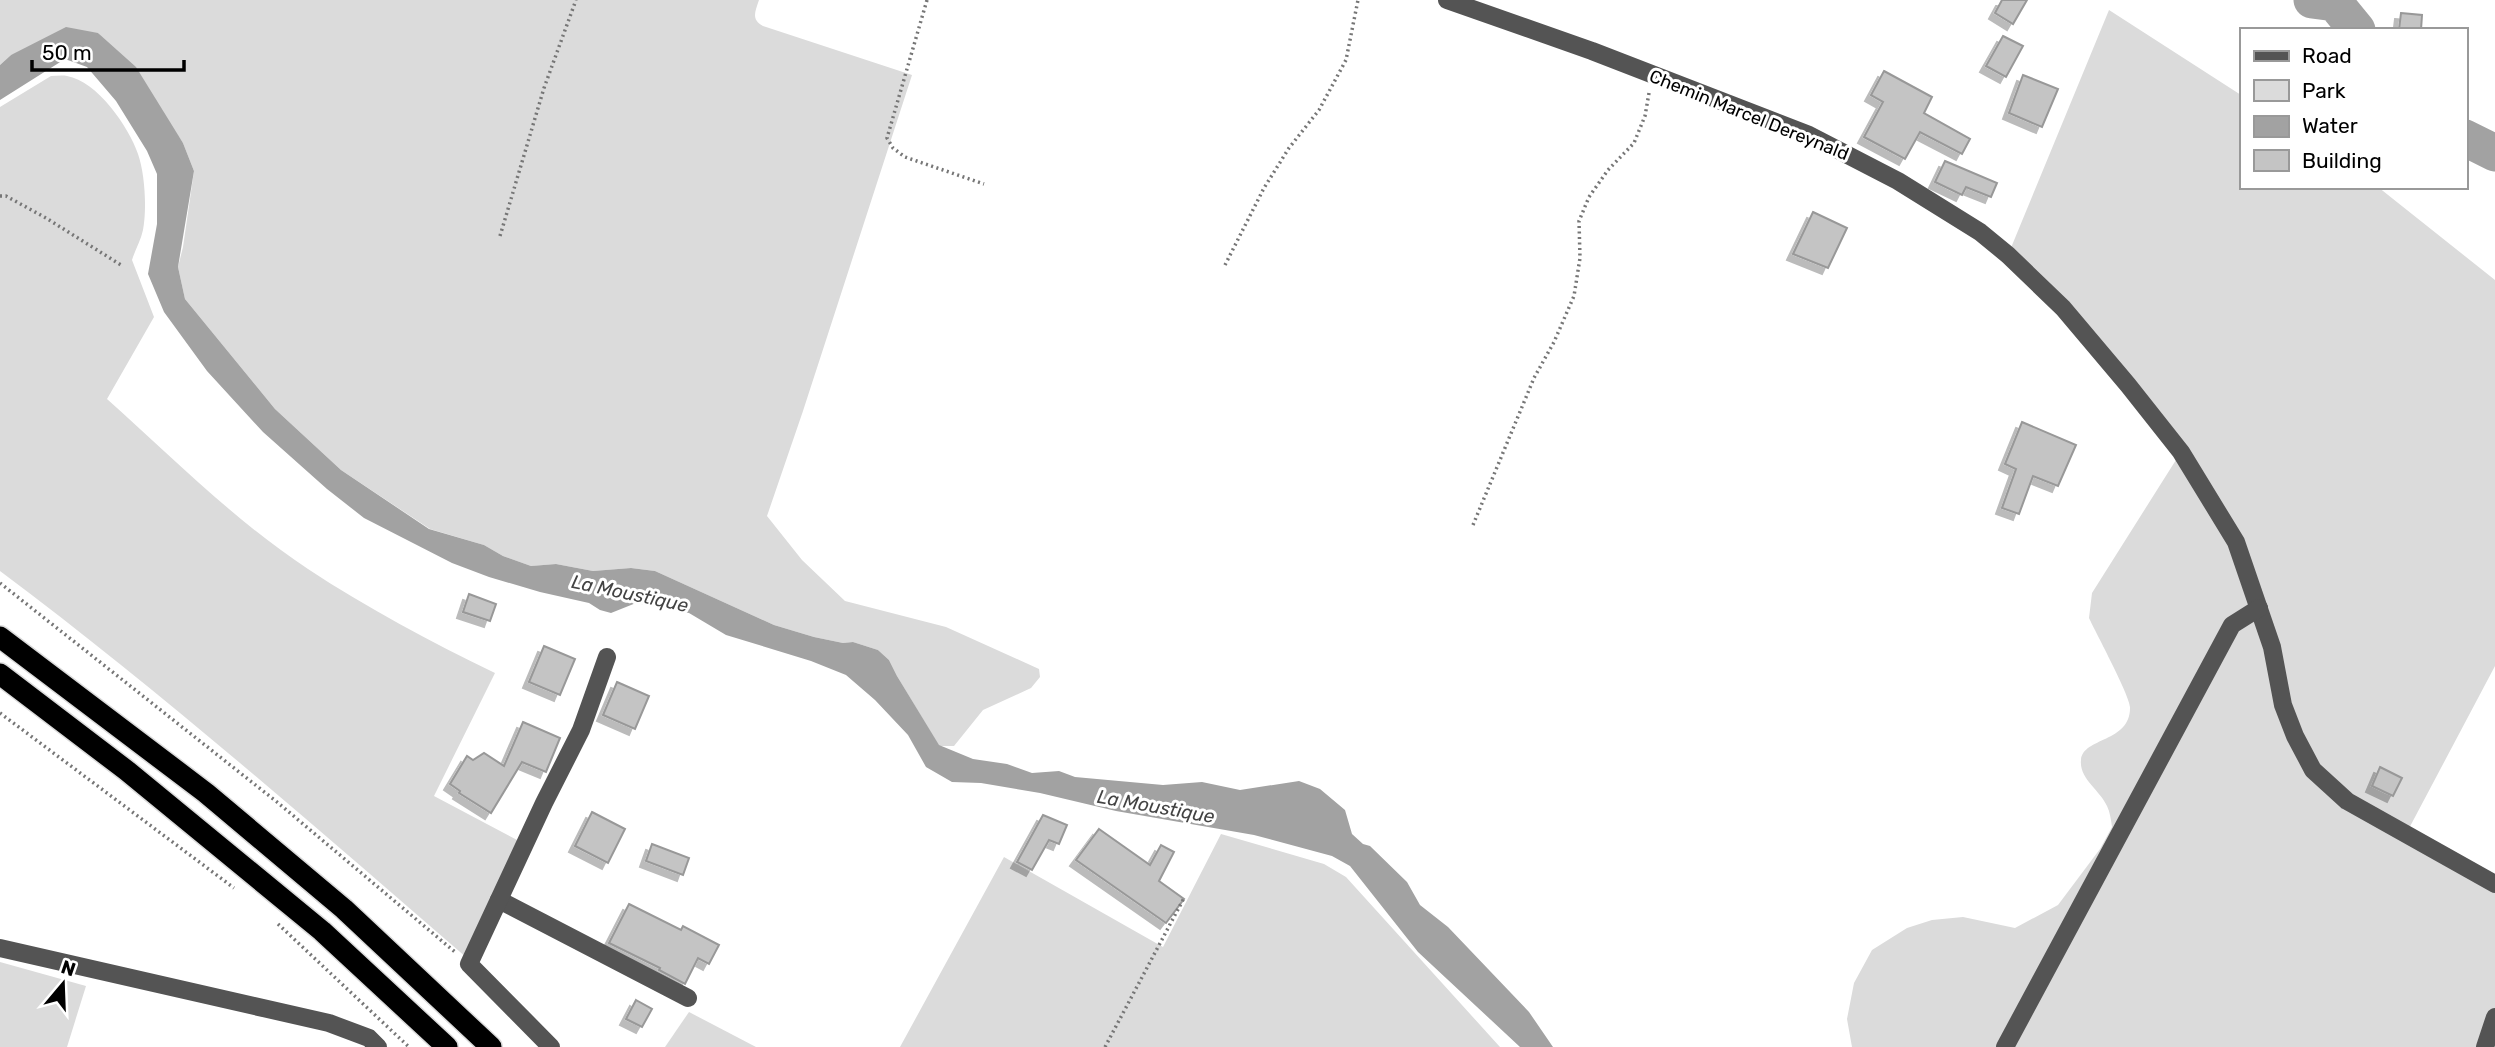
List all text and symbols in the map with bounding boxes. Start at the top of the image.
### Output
scale bar [32,28,184,72]
legend [2240,28,2467,189]
text: 50 m [42,40,92,65]
text: Road [2302,43,2352,68]
street label: Chemin Marcel Dereynald [1646,65,1852,165]
text: Park [2302,78,2346,103]
text: Water [2302,113,2358,138]
text: Building [2302,148,2382,173]
water label: La Moustique [569,570,691,617]
water label: La Moustique [1095,785,1217,828]
north arrow [28,949,98,1019]
text: N [58,955,79,981]

